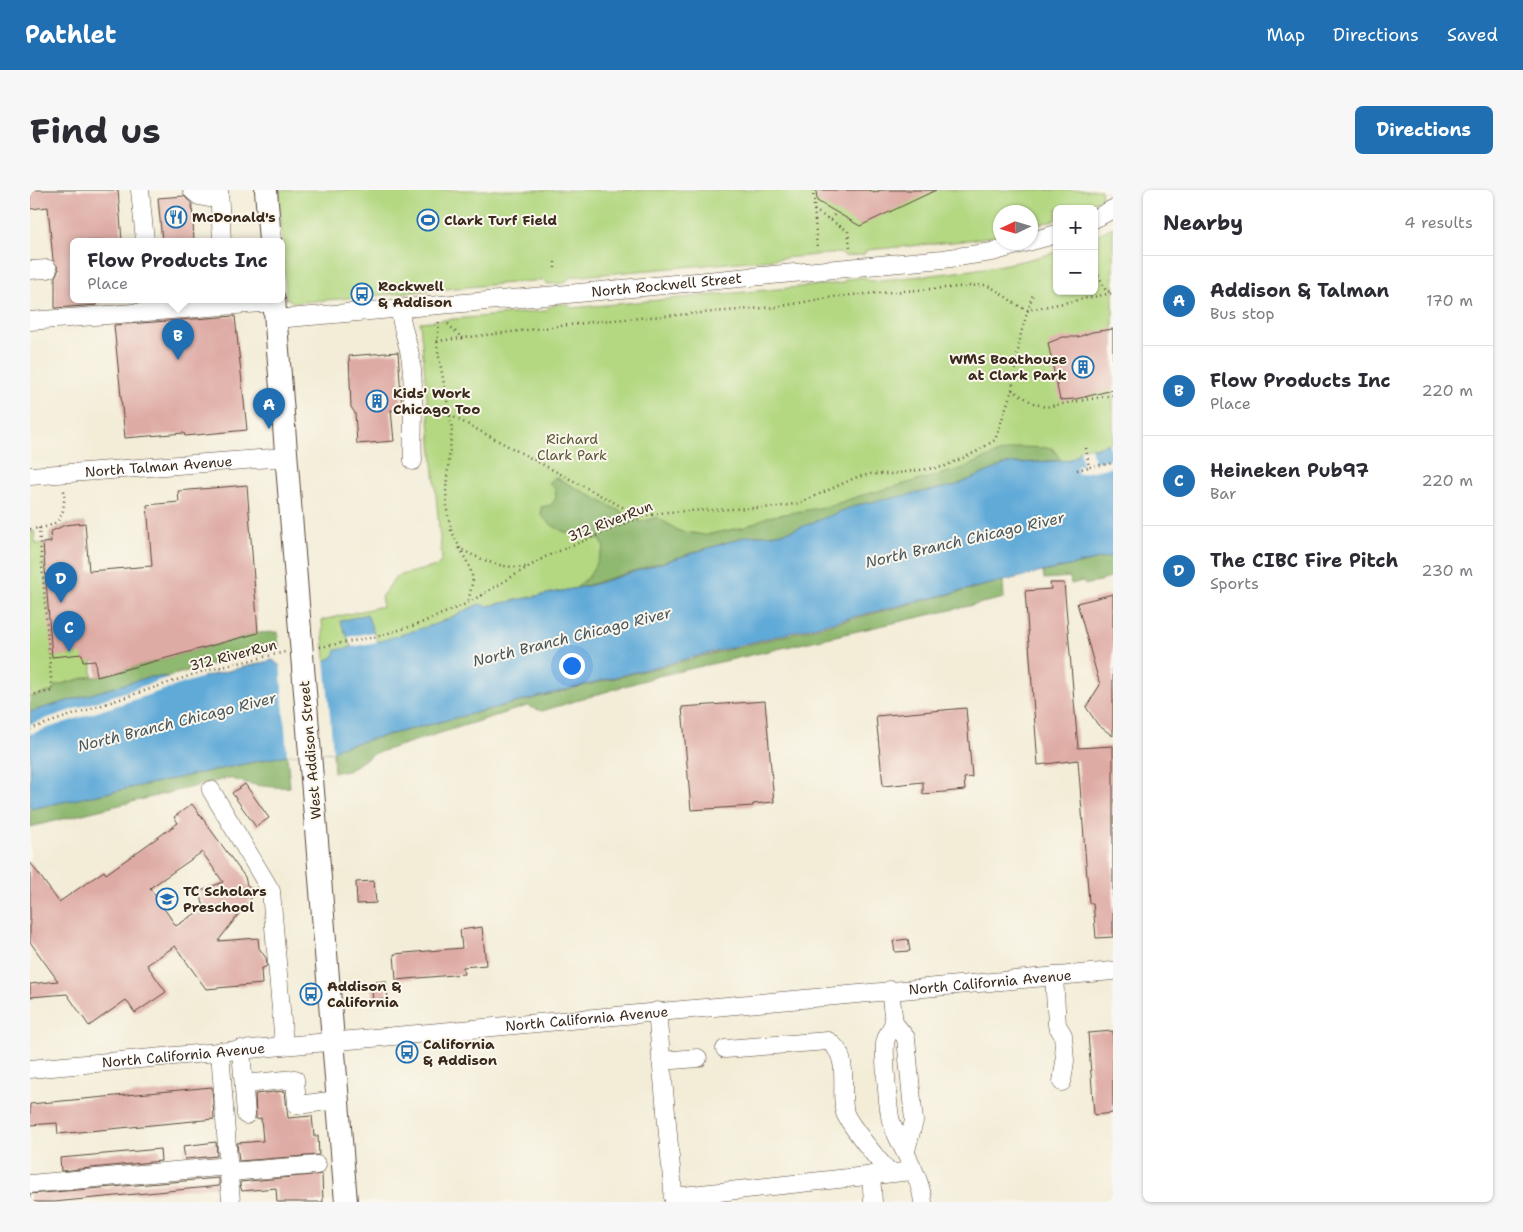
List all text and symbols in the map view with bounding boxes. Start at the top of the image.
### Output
text: Pathlet [25,19,116,51]
text: Map [1267,23,1305,47]
text: Directions [1333,23,1419,47]
text: Saved [1447,23,1498,47]
button: Directions [1355,106,1493,154]
text: Find us [30,107,161,154]
restaurant icon: McDonald's [164,205,188,229]
north arrow [993,205,1038,250]
map controls [1053,205,1098,295]
button: + [1053,205,1098,250]
place label: McDonald's [192,208,276,226]
sports icon: Clark Turf Field [416,208,440,232]
text: Nearby [1163,209,1243,237]
place label: Clark Turf Field [444,211,557,229]
text: 4 results [1404,212,1473,233]
popup [70,238,285,303]
text: Flow Products Inc [87,248,268,273]
button: − [1053,250,1098,295]
street label: North Rockwell Street [590,269,743,301]
text: Place [87,273,128,294]
place label: Rockwell & Addison [378,277,452,311]
text: Addison & Talman [1210,278,1389,303]
bus stop icon: Rockwell & Addison [350,282,374,306]
text: A [1173,290,1185,311]
text: 170 m [1426,290,1473,311]
text: Bus stop [1210,303,1275,324]
pin: B [162,319,194,360]
place label: WMS Boathouse at Clark Park [949,350,1067,384]
building icon: WMS Boathouse at Clark Park [1071,355,1095,379]
text: Flow Products Inc [1210,368,1391,393]
text: B [1174,380,1184,401]
text: 220 m [1421,380,1473,401]
place label: Kids' Work Chicago Too [393,384,480,418]
pin: A [253,388,285,429]
building icon: Kids' Work Chicago Too [365,389,389,413]
text: Place [1210,393,1251,414]
park label: Richard Clark Park [537,430,607,464]
street label: North Talman Avenue [84,452,233,481]
text: Heineken Pub97 [1210,458,1369,483]
text: C [1174,470,1184,491]
text: 220 m [1421,470,1473,491]
text: Bar [1210,483,1237,504]
street label: 312 RiverRun [565,496,655,545]
water label: North Branch Chicago River [863,507,1067,573]
text: The CIBC Fire Pitch [1210,548,1398,573]
text: D [1173,560,1185,581]
text: 230 m [1421,560,1473,581]
pin: D [45,562,77,603]
text: Sports [1210,573,1259,594]
water label: North Branch Chicago River [471,602,674,671]
pin: C [53,611,85,652]
street label: 312 RiverRun [188,635,279,675]
your location [559,653,585,679]
street label: West Addison Street [295,680,325,820]
water label: North Branch Chicago River [76,687,279,756]
place label: TC Scholars Preschool [183,882,267,916]
school or university icon: TC Scholars Preschool [155,887,179,911]
street label: North California Avenue [908,966,1072,998]
place label: Addison & California [327,977,401,1011]
bus stop icon: Addison & California [299,982,323,1006]
street label: North California Avenue [504,1002,669,1035]
place label: California & Addison [423,1035,497,1069]
street label: North California Avenue [101,1039,266,1071]
bus stop icon: California & Addison [395,1040,419,1064]

